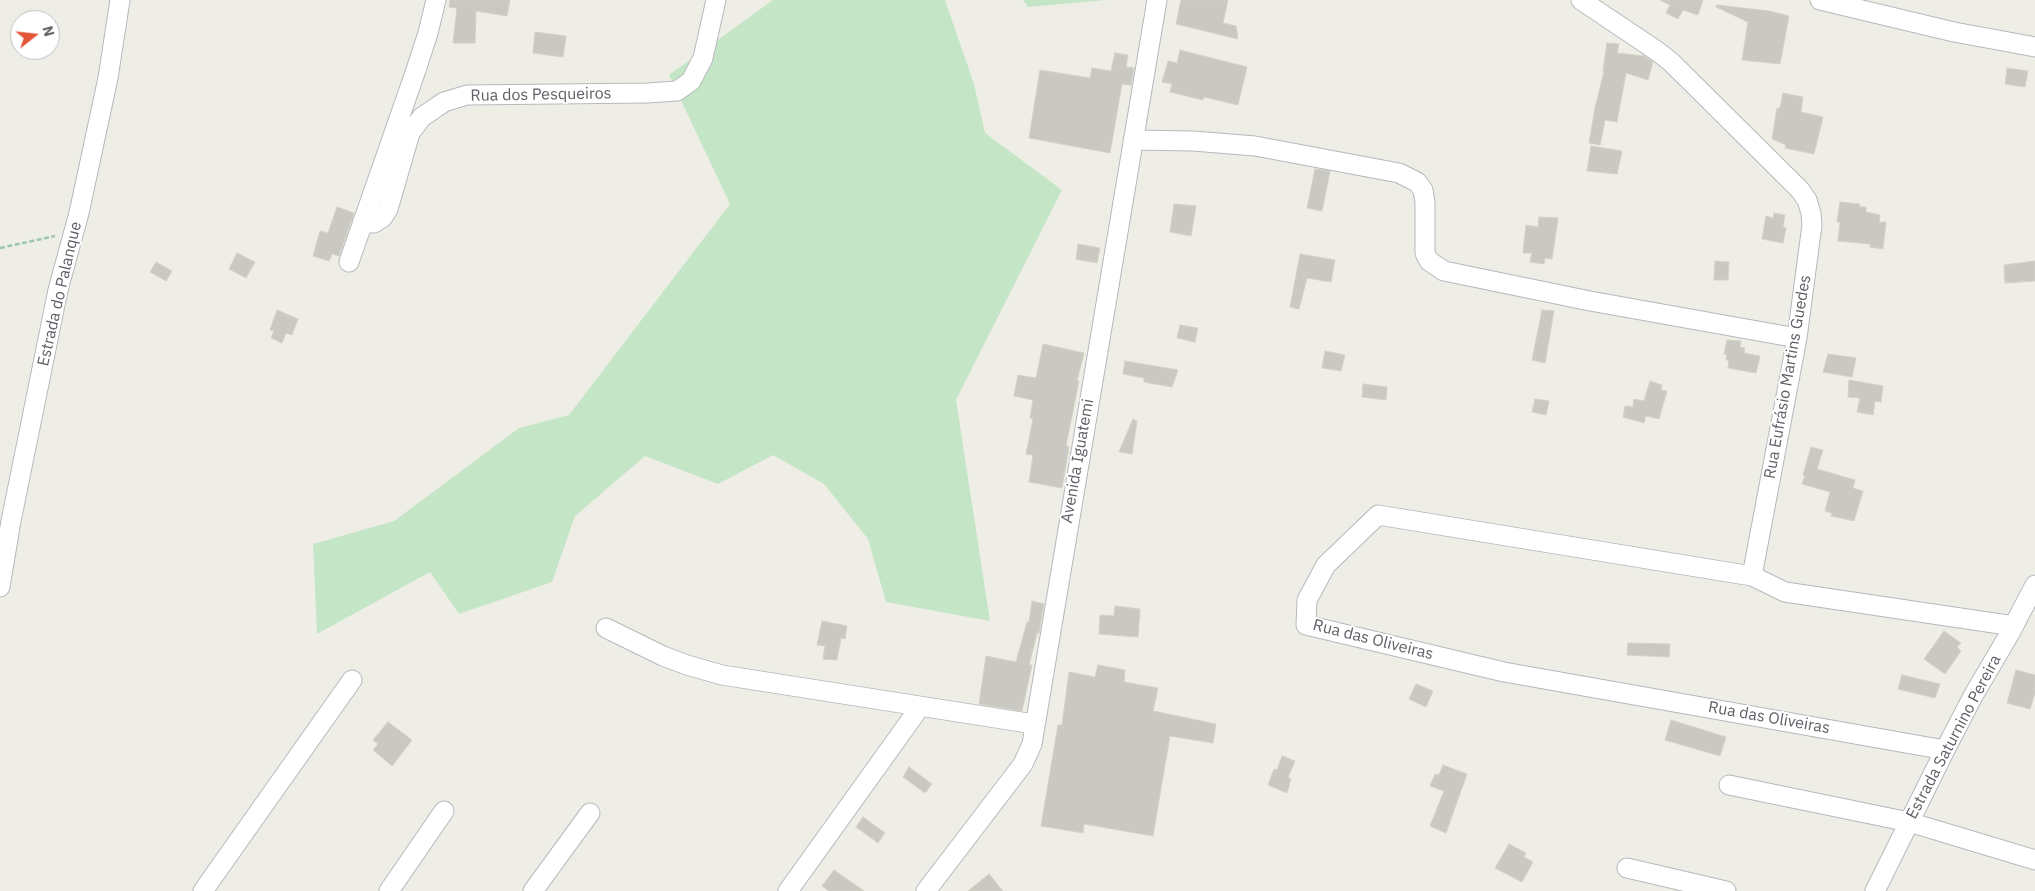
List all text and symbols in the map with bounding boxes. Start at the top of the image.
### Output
north arrow [10,10,60,60]
text: N [38,24,59,38]
street label: Rua dos Pesqueiros [470,84,612,106]
street label: Estrada do Palanque [34,220,86,368]
street label: Rua Eufrásio Martins Guedes [1761,274,1815,480]
street label: Avenida Iguatemi [1058,397,1098,525]
street label: Rua das Oliveiras [1311,616,1435,664]
street label: Estrada Saturnino Pereira [1903,652,2005,822]
street label: Rua das Oliveiras [1707,698,1831,738]

